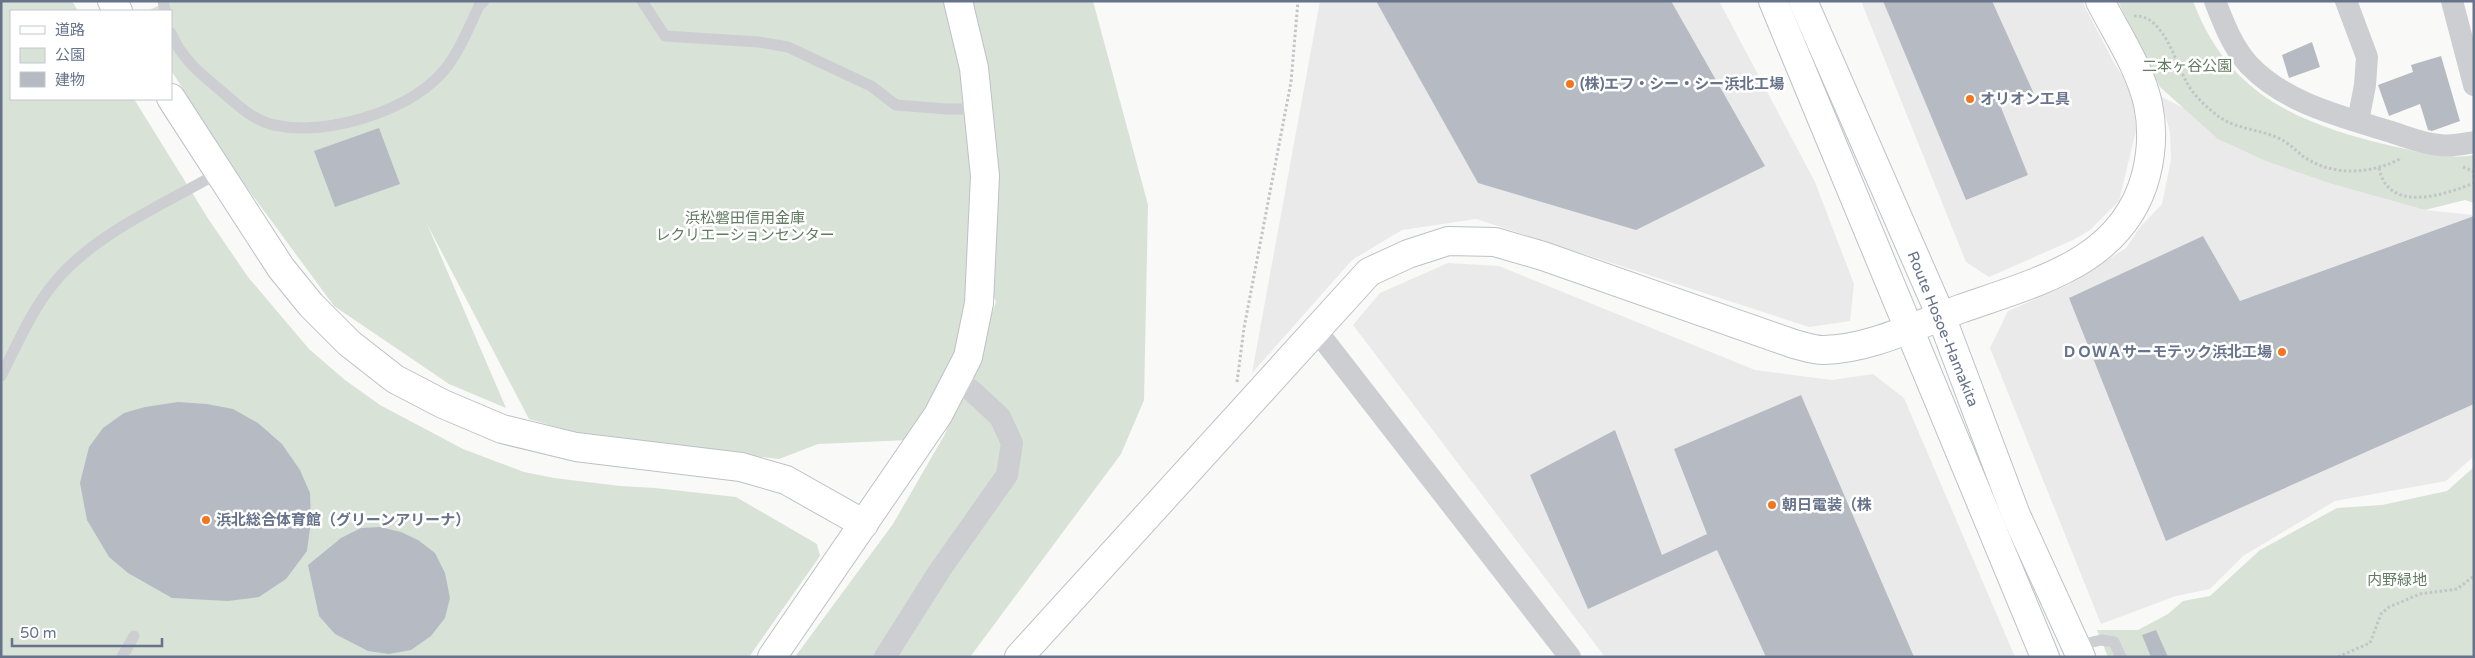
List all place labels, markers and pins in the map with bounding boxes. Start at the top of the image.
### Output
place label: (株)エフ・シー・シー浜北工場 [1580,75,1784,93]
marker: (株)エフ・シー・シー浜北工場 [1564,78,1576,90]
place label: オリオン工具 [1980,90,2070,108]
marker: オリオン工具 [1964,93,1976,105]
place label: ＤＯＷＡサーモテック浜北工場 [2062,343,2272,361]
marker: ＤＯＷＡサーモテック浜北工場 [2276,346,2288,358]
place label: 朝日電装（株 [1782,496,1872,514]
marker: 朝日電装（株 [1766,499,1778,511]
place label: 浜北総合体育館（グリーンアリーナ） [216,511,470,529]
marker: 浜北総合体育館（グリーンアリーナ） [200,514,212,526]

